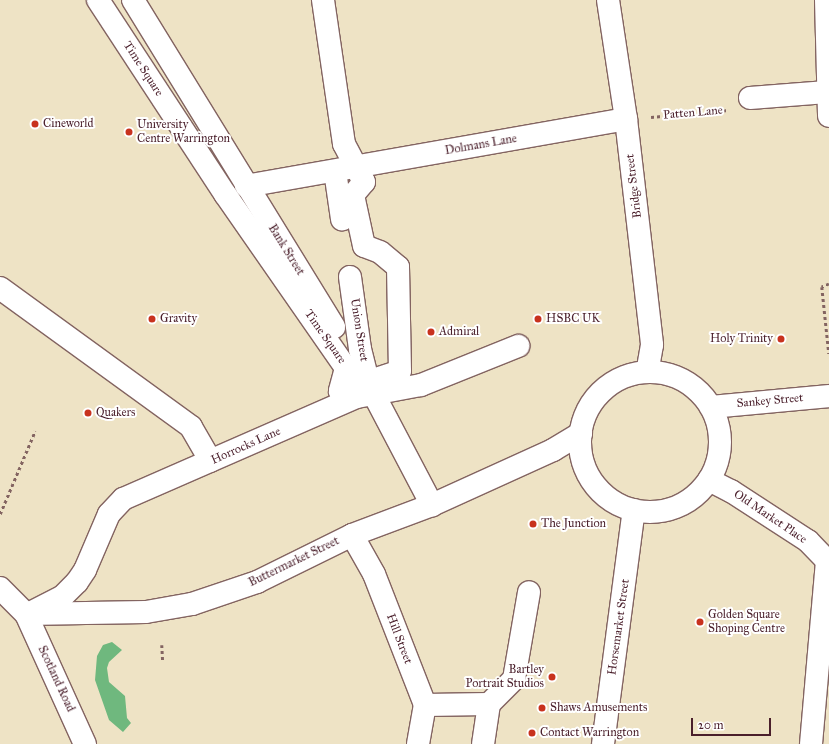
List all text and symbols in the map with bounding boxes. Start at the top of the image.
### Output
street label: Time Square [120,39,166,99]
street label: Patten Lane [663,103,723,123]
place label: Cineworld [43,117,94,131]
place label: University Centre Warrington [137,118,230,146]
marker: Cineworld [30,119,40,129]
marker: University Centre Warrington [124,127,134,137]
street label: Dolmans Lane [444,132,518,158]
street label: Bridge Street [623,153,645,219]
street label: Bank Street [265,222,307,278]
street label: Union Street [347,297,371,363]
street label: Time Square [301,307,349,367]
place label: Gravity [160,312,197,326]
place label: HSBC UK [546,312,600,326]
marker: Gravity [147,314,157,324]
marker: HSBC UK [533,314,543,324]
place label: Admiral [439,325,479,339]
marker: Admiral [426,327,436,337]
place label: Holy Trinity [710,332,773,346]
marker: Holy Trinity [776,334,786,344]
street label: Sankey Street [736,391,804,411]
place label: Quakers [96,406,135,420]
marker: Quakers [83,408,93,418]
street label: Horrocks Lane [209,424,283,468]
street label: Old Market Place [731,487,809,547]
place label: The Junction [541,517,606,531]
marker: The Junction [528,519,538,529]
street label: Buttermarket Street [246,534,342,590]
street label: Horsemarket Street [605,578,633,676]
place label: Golden Square Shoping Centre [708,608,785,636]
street label: Hill Street [383,612,415,666]
marker: Golden Square Shoping Centre [695,617,705,627]
street label: Scotland Road [34,644,78,714]
place label: Bartley Portrait Studios [466,663,544,691]
marker: Bartley Portrait Studios [547,672,557,682]
place label: Shaws Amusements [550,701,647,715]
marker: Shaws Amusements [537,703,547,713]
scale bar [693,710,773,736]
text: 20 m [698,718,724,732]
place label: Contact Warrington [540,726,639,740]
marker: Contact Warrington [527,728,537,738]

